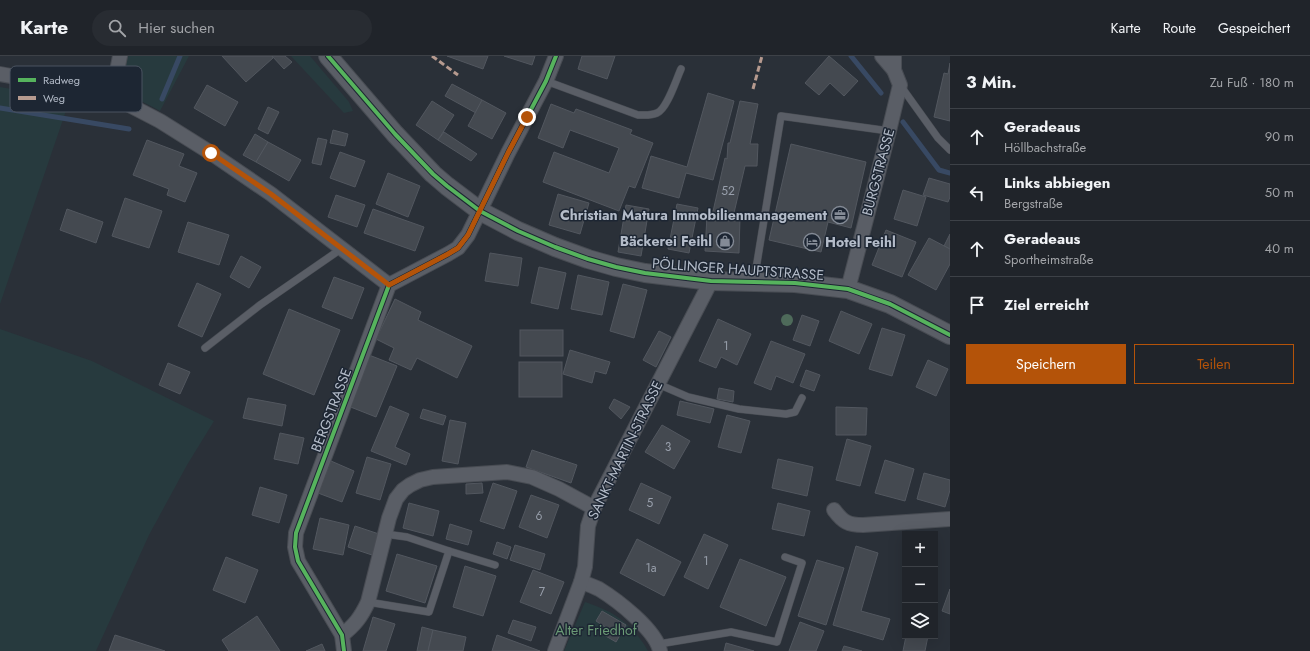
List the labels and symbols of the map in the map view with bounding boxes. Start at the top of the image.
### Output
legend [10,66,142,112]
text: Radweg [43,72,80,88]
text: Weg [43,90,65,106]
route end [518,108,536,126]
street label: BURGSTRASSE [857,126,899,218]
route start [202,144,220,162]
house number: 52 [721,182,735,200]
place label: Christian Matura Immobilienmanagement [560,205,828,225]
office icon: Christian Matura Immobilienmanagement [830,205,850,225]
place label: Bäckerei Feihl [620,231,712,251]
shop icon: Bäckerei Feihl [715,231,735,251]
hotel icon: Hotel Feihl [802,232,822,252]
place label: Hotel Feihl [825,232,896,252]
street label: PÖLLINGER HAUPTSTRASSE [651,253,825,285]
house number: 1 [723,337,729,355]
street label: BERGSTRASSE [306,365,356,455]
street label: SANKT-MARTIN-STRASSE [583,377,667,523]
house number: 3 [665,438,672,456]
house number: 5 [647,494,654,512]
house number: 6 [536,507,543,525]
house number: 1 [703,552,709,570]
house number: 1a [645,559,657,577]
house number: 7 [539,583,546,601]
park label: Alter Friedhof [555,620,638,640]

